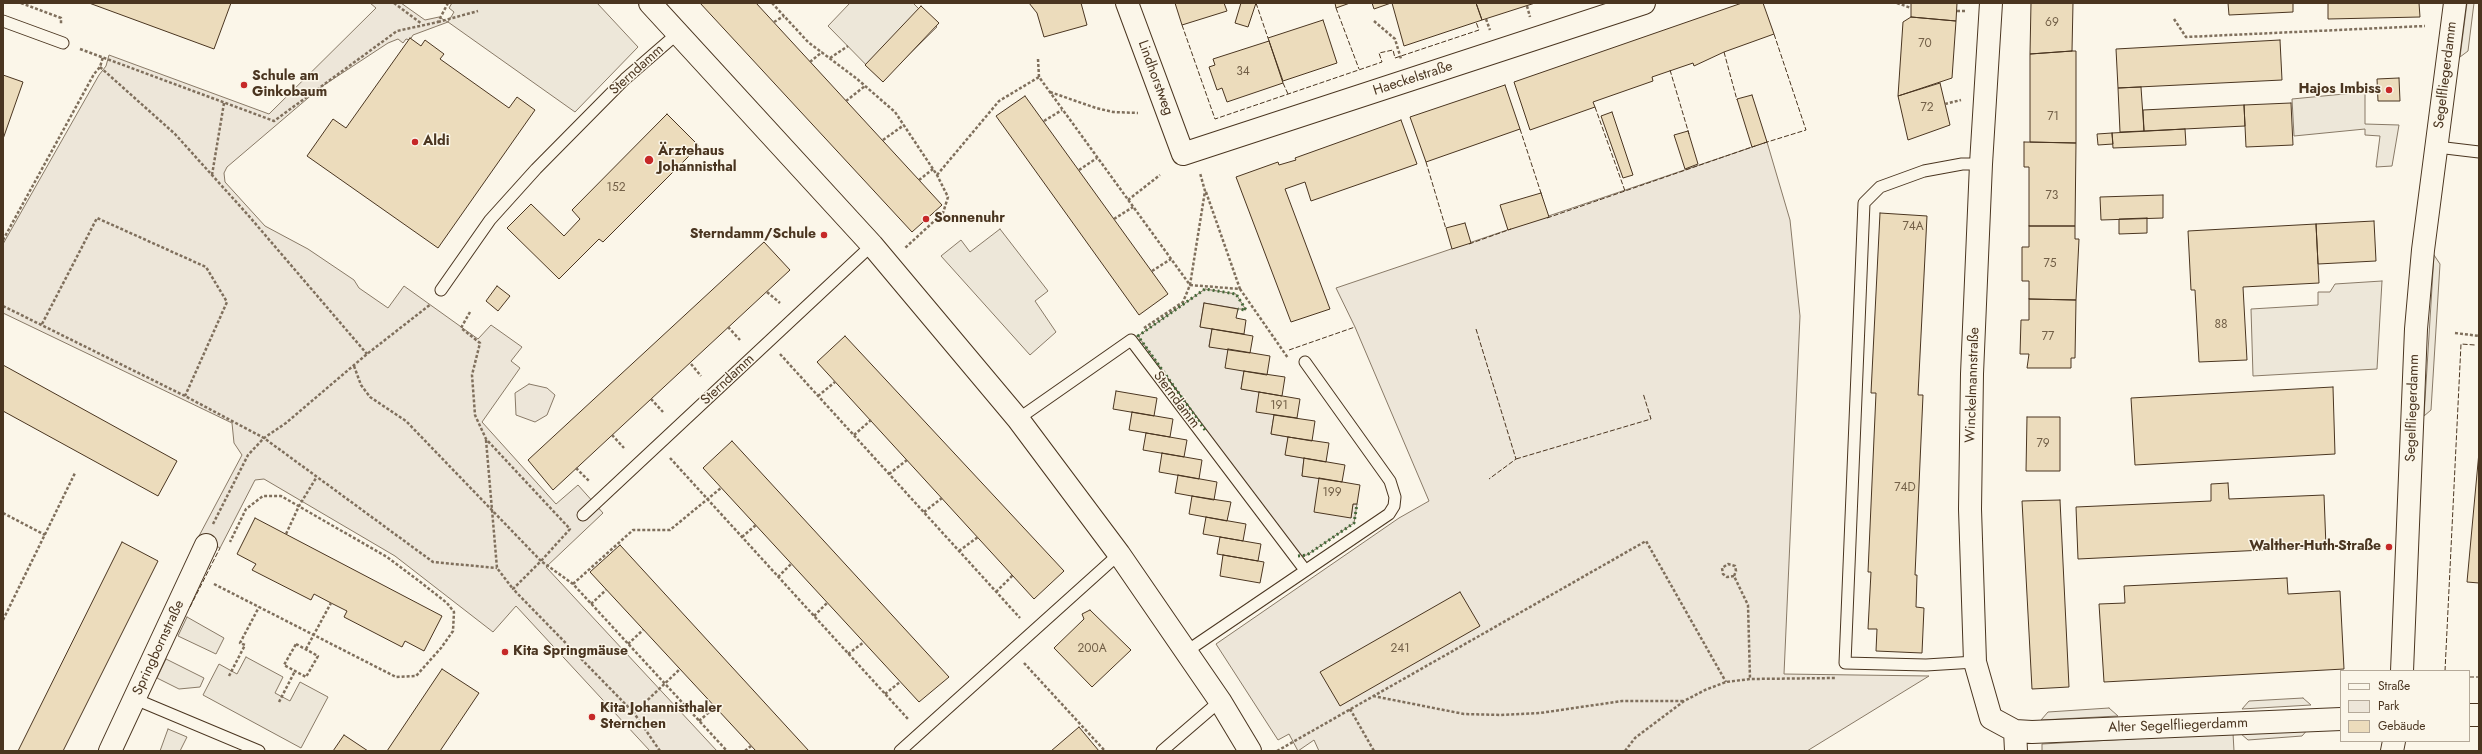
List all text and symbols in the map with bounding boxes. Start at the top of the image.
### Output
house number: 69 [2045,16,2059,30]
street label: Segelfliegerdamm [2431,20,2461,130]
house number: 70 [1918,37,1932,51]
street label: Lindhorstweg [1134,38,1176,118]
street label: Sterndamm [607,41,667,99]
street label: Haeckelstraße [1371,58,1455,100]
house number: 34 [1236,65,1250,79]
place label: Schule am Ginkobaum [252,69,327,102]
marker: Schule am Ginkobaum [239,80,249,90]
place label: Hajos Imbiss [2299,82,2381,98]
marker: Hajos Imbiss [2384,85,2394,95]
house number: 72 [1920,101,1934,115]
house number: 71 [2047,110,2059,124]
place label: Aldi [423,134,450,150]
marker: Aldi [410,137,420,147]
place label: Ärztehaus Johannisthal [658,144,736,176]
marker: Ärztehaus Johannisthal [643,154,655,166]
house number: 152 [607,181,625,195]
house number: 73 [2046,189,2058,203]
place label: Sonnenuhr [934,211,1005,227]
marker: Sonnenuhr [921,214,931,224]
house number: 74A [1902,220,1924,234]
place label: Sterndamm/Schule [690,227,816,243]
marker: Sterndamm/Schule [819,230,829,240]
house number: 75 [2043,257,2057,271]
house number: 88 [2214,318,2228,332]
street label: Winckelmannstraße [1963,327,1983,443]
house number: 77 [2042,330,2054,344]
street label: Sterndamm [698,351,758,409]
street label: Segelfliegerdamm [2403,354,2423,462]
street label: Sterndamm [1149,368,1203,432]
house number: 191 [1270,399,1288,413]
house number: 79 [2036,437,2050,451]
house number: 74D [1894,481,1916,495]
house number: 199 [1322,486,1342,500]
place label: Walther-Huth-Straße [2249,539,2381,555]
marker: Walther-Huth-Straße [2384,542,2394,552]
street label: Springbornstraße [130,598,188,698]
house number: 200A [1077,642,1107,656]
house number: 241 [1390,642,1410,656]
place label: Kita Springmäuse [513,644,628,660]
marker: Kita Springmäuse [500,647,510,657]
legend [2340,670,2470,742]
text: Straße [2378,677,2410,695]
text: Park [2378,697,2399,715]
place label: Kita Johannisthaler Sternchen [600,701,722,734]
marker: Kita Johannisthaler Sternchen [587,712,597,722]
street label: Alter Segelfliegerdamm [2108,715,2248,737]
text: Gebäude [2378,717,2425,735]

